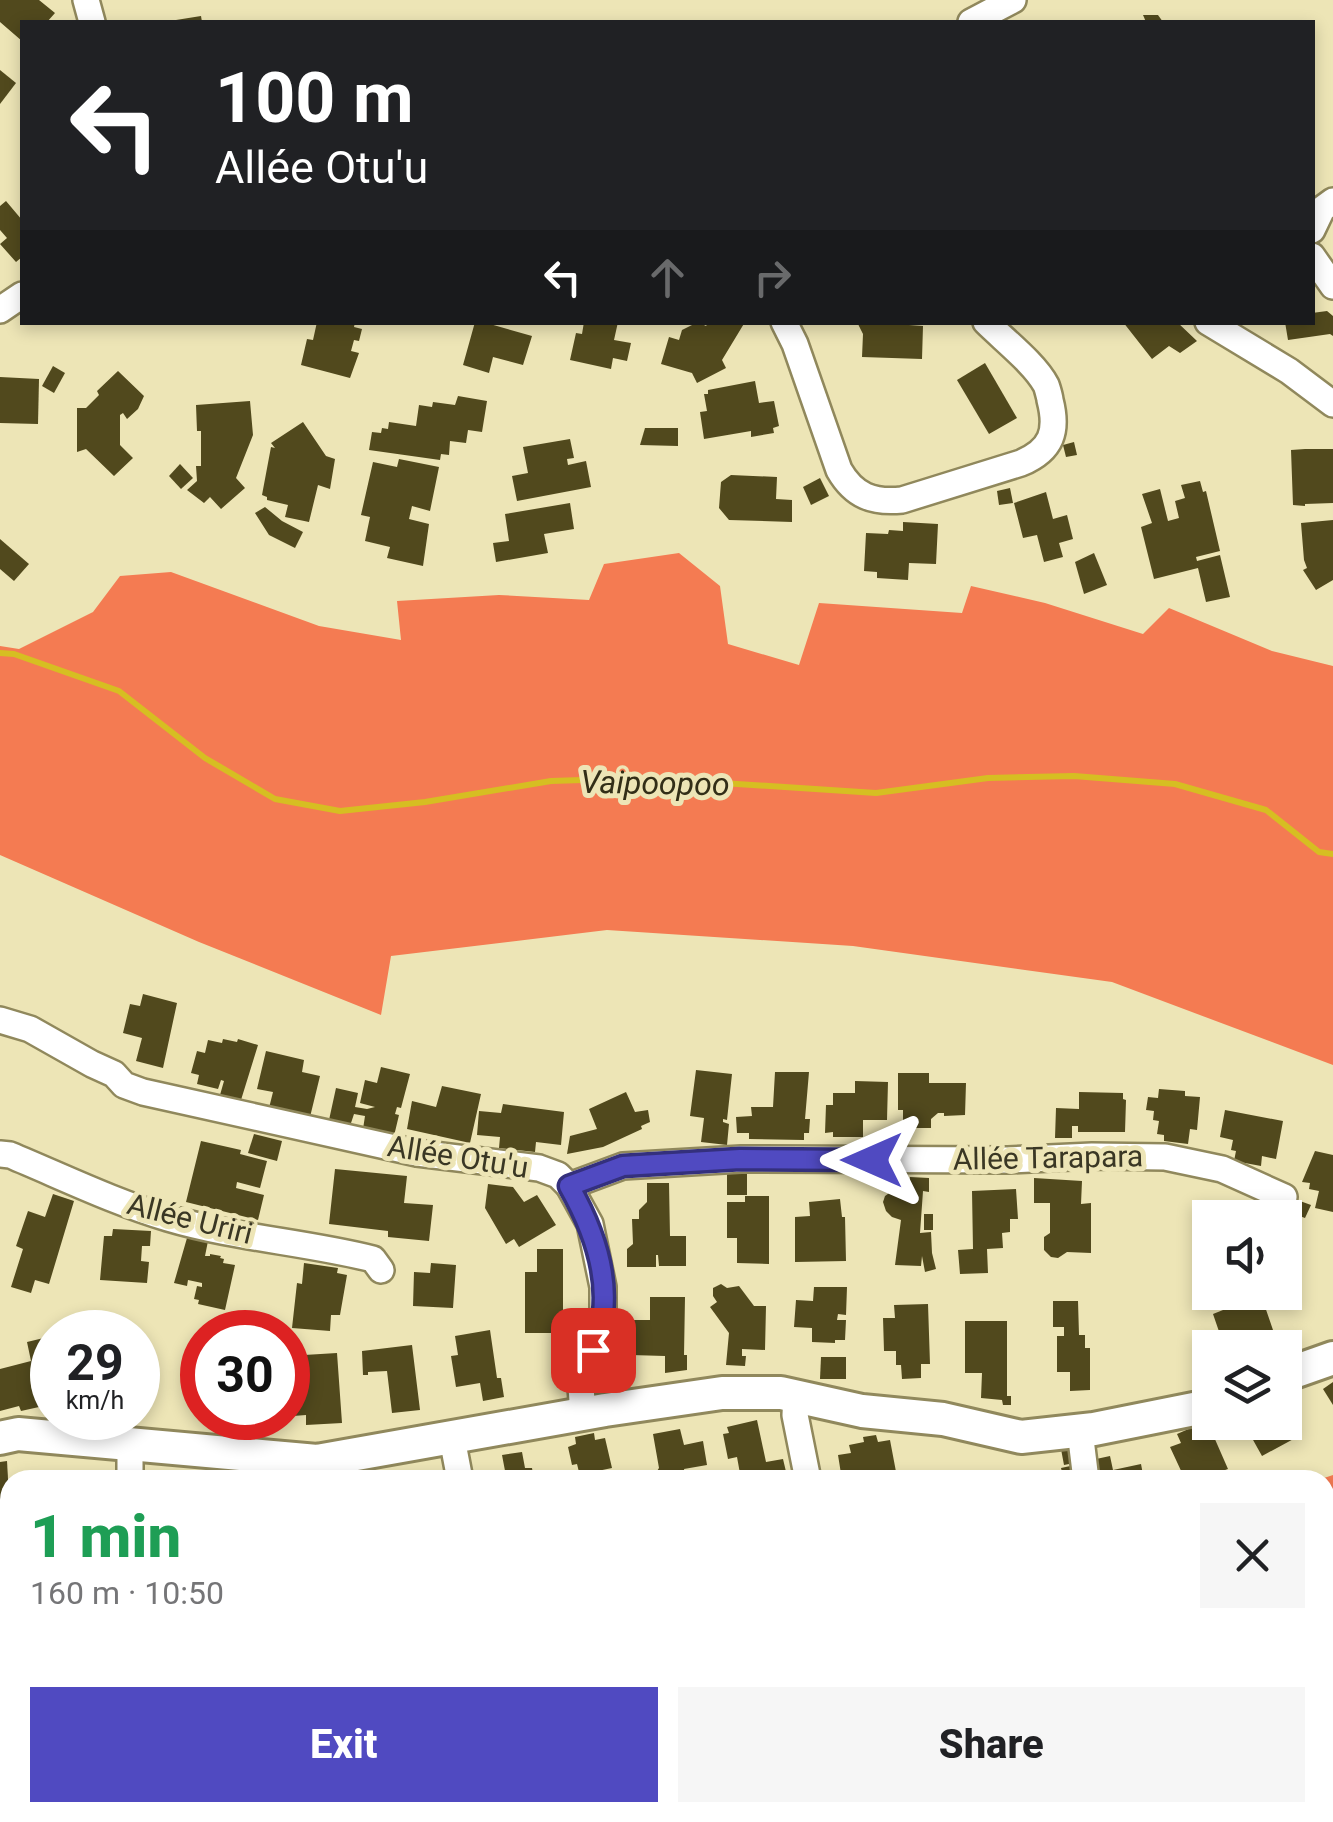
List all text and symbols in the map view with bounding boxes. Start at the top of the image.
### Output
text: 100 m [215,57,414,139]
icon: left [50,60,180,190]
text: Allée Otu'u [215,141,428,194]
icon: left [535,250,590,305]
icon: ahead [640,250,695,305]
icon: right [745,250,800,305]
water label: Vaipoopoo [580,763,730,803]
position arrow [820,1108,924,1212]
street label: Allée Otu'u [385,1128,531,1185]
street label: Allée Tarapara [953,1138,1143,1177]
street label: Allée Uriri [124,1186,256,1251]
map controls [1192,1200,1302,1440]
button: sound [1192,1200,1302,1310]
pin [551,1308,636,1393]
speed limit sign: 30 [180,1310,310,1440]
icon: arrive [566,1323,621,1378]
button: layers [1192,1330,1302,1440]
text: 29 [66,1334,124,1392]
text: km/h [66,1386,124,1415]
text: 1 min [30,1501,181,1572]
button: close [1200,1503,1305,1608]
text: 160 m · 10:50 [30,1574,224,1612]
button: Exit [30,1687,658,1802]
button: Share [678,1687,1305,1802]

